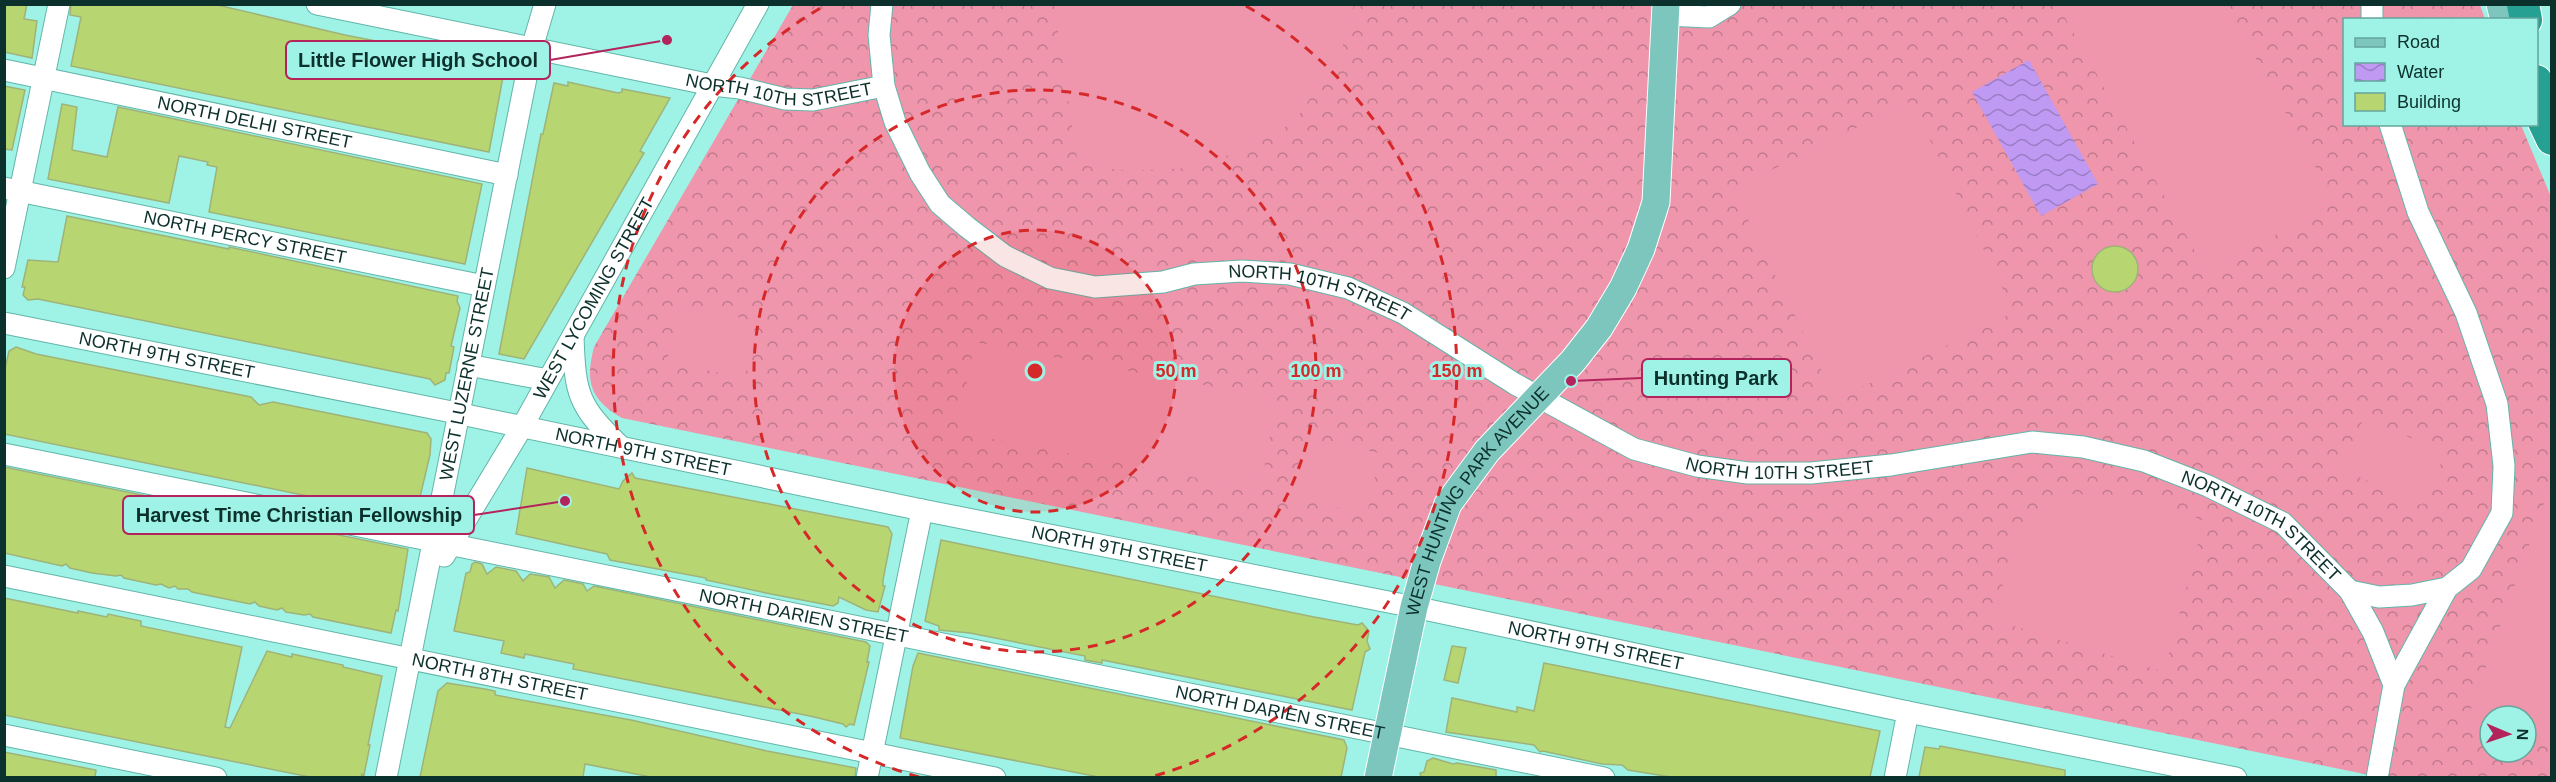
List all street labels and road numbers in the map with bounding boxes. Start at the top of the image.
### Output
street label: NORTH 10TH STREET [684,70,873,110]
street label: NORTH DELHI STREET [156,92,353,152]
street label: WEST LYCOMING STREET [530,194,658,403]
street label: NORTH PERCY STREET [142,207,348,268]
street label: NORTH 10TH STREET [1228,261,1414,325]
street label: WEST LUZERNE STREET [436,266,498,482]
street label: NORTH 9TH STREET [77,328,256,383]
street label: WEST HUNTING PARK AVENUE [1402,383,1553,618]
street label: NORTH 9TH STREET [554,424,733,480]
street label: NORTH 10TH STREET [1683,453,1875,483]
street label: NORTH 10TH STREET [2179,467,2345,585]
street label: NORTH 9TH STREET [1030,522,1209,576]
street label: NORTH DARIEN STREET [697,585,910,647]
street label: NORTH 9TH STREET [1506,617,1685,674]
street label: NORTH 8TH STREET [410,649,589,705]
street label: NORTH DARIEN STREET [1174,681,1386,743]

